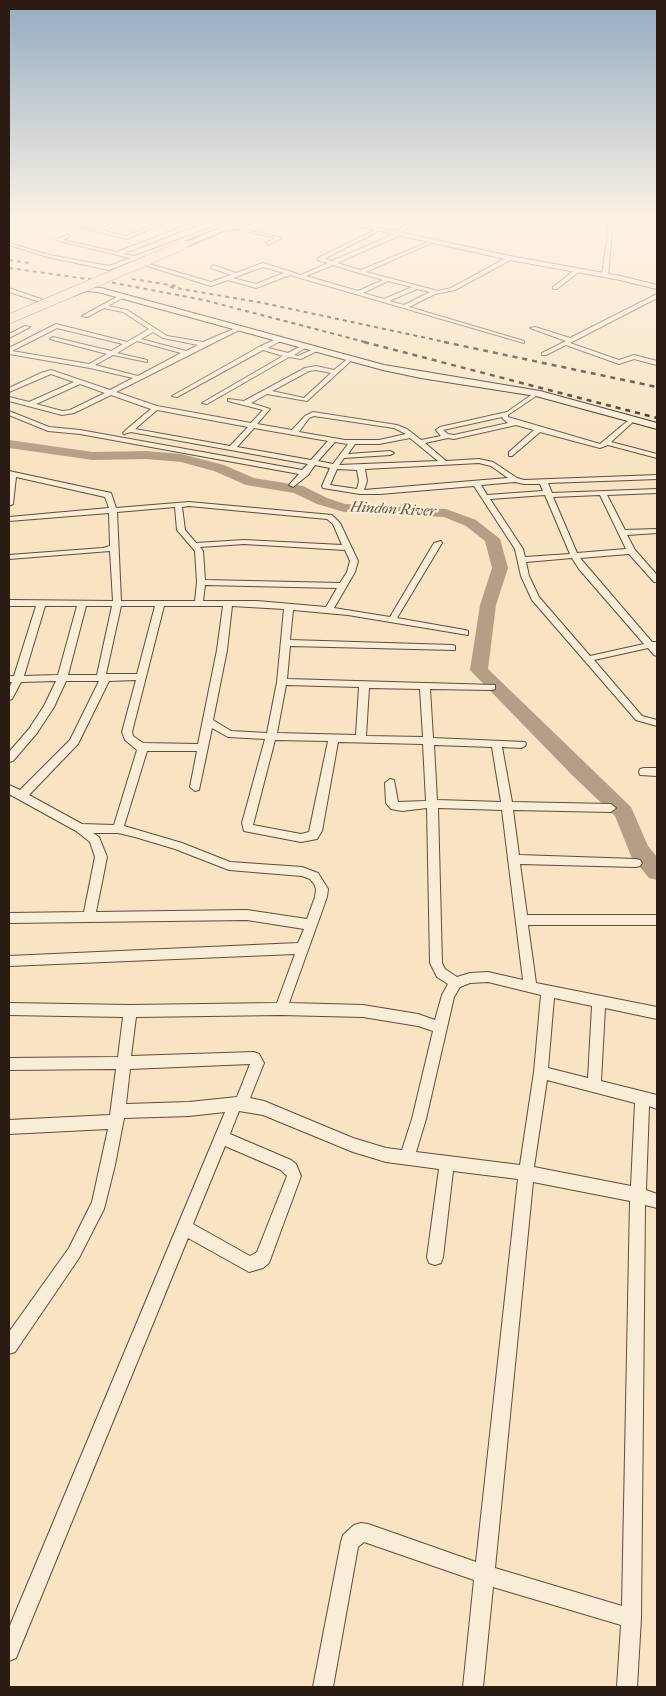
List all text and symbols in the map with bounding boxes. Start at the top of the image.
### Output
water label: Hindon River [350,499,436,521]

